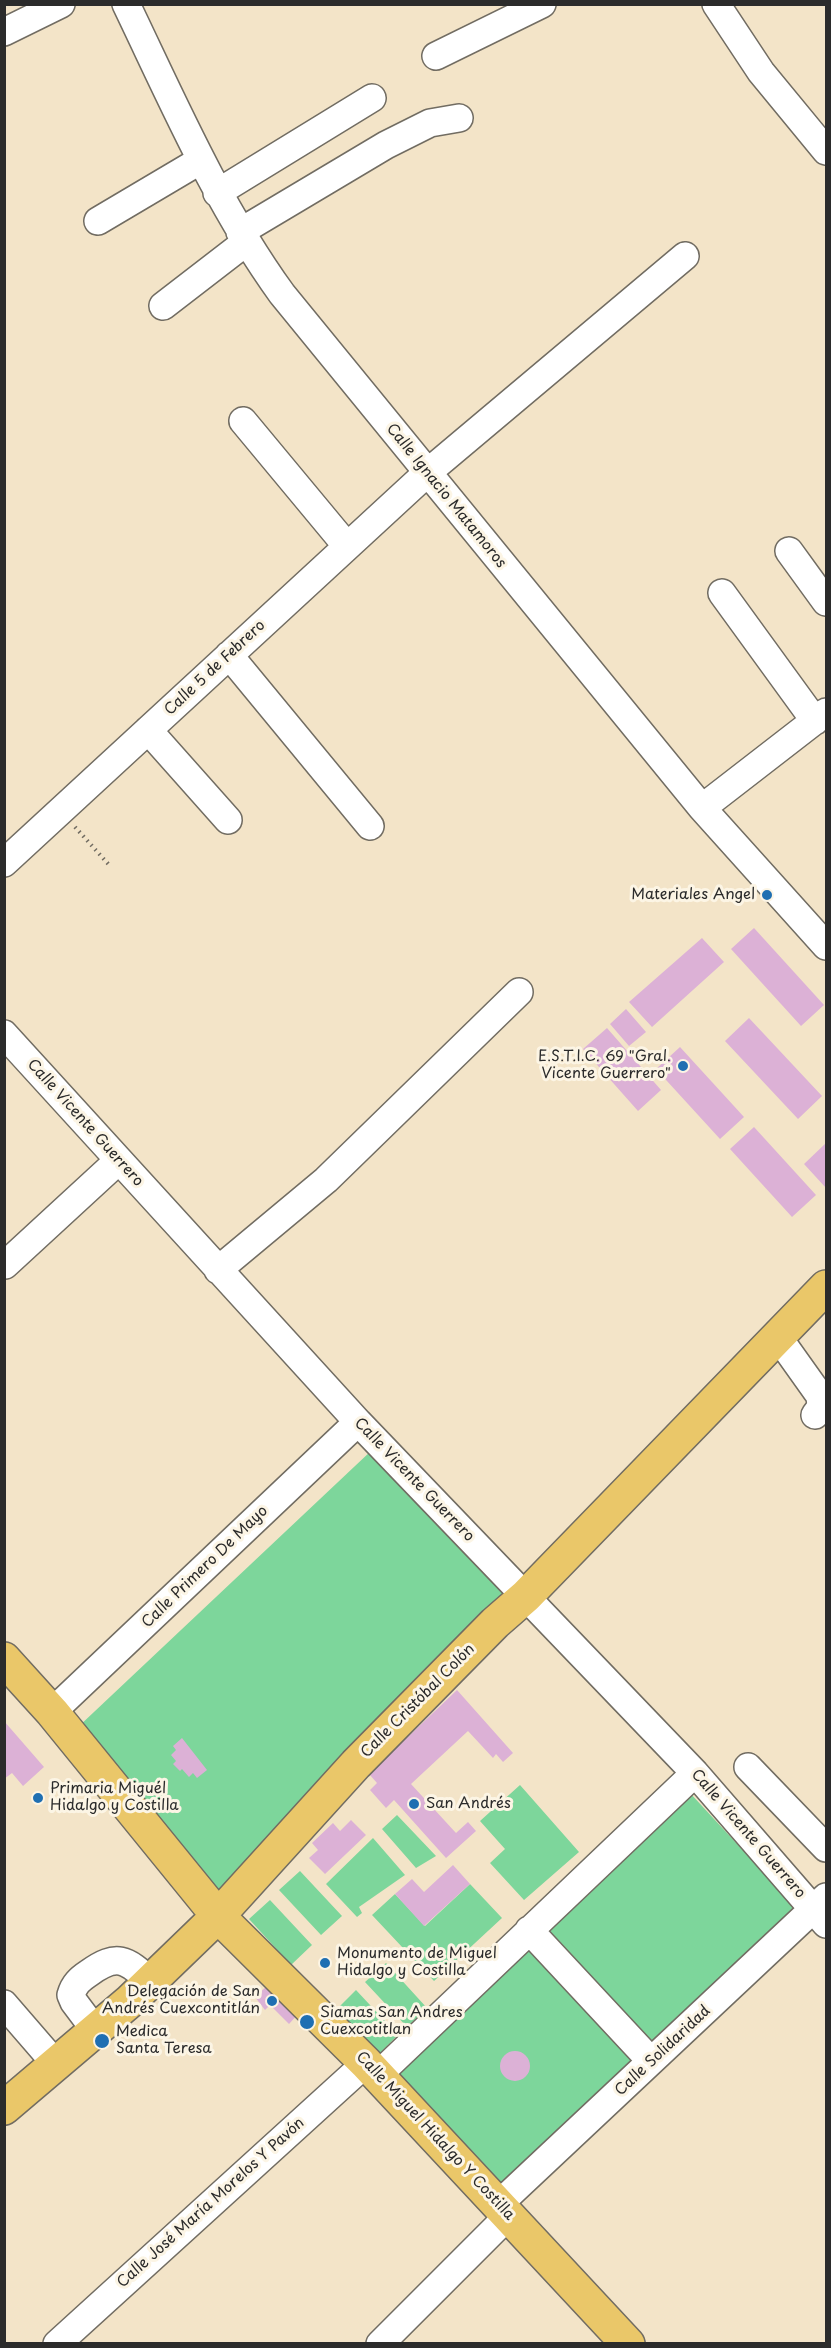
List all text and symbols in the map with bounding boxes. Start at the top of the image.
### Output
street label: Calle Ignacio Matamoros [382,420,510,572]
street label: Calle 5 de Febrero [161,617,269,719]
place label: Materiales Angel [631,886,755,904]
marker: Materiales Angel [760,888,774,902]
place label: E.S.T.I.C. 69 "Gral. Vicente Guerrero" [538,1048,671,1083]
street label: Calle Vicente Guerrero [23,1056,147,1190]
marker: E.S.T.I.C. 69 "Gral. Vicente Guerrero" [676,1059,690,1073]
street label: Calle Vicente Guerrero [350,1414,478,1546]
street label: Calle Primero De Mayo [138,1502,272,1632]
street label: Calle Cristóbal Colón [357,1640,479,1762]
street label: Calle Vicente Guerrero [687,1766,809,1902]
place label: Primaria Miguél Hidalgo y Costilla [50,1780,179,1815]
marker: Primaria Miguél Hidalgo y Costilla [31,1791,45,1805]
place label: San Andrés [426,1795,511,1813]
marker: San Andrés [407,1797,421,1811]
place label: Monumento de Miguel Hidalgo y Costilla [337,1945,497,1980]
marker: Monumento de Miguel Hidalgo y Costilla [318,1956,332,1970]
place label: Delegación de San Andrés Cuexcontitlán [102,1983,260,2018]
marker: Delegación de San Andrés Cuexcontitlán [265,1994,279,2008]
street label: Calle Solidaridad [612,2002,714,2100]
place label: Siamas San Andres Cuexcotitlan [320,2004,463,2039]
marker: Siamas San Andres Cuexcotitlan [298,2013,316,2031]
place label: Medica Santa Teresa [116,2023,212,2058]
marker: Medica Santa Teresa [93,2032,111,2050]
street label: Calle Miguel Hidalgo Y Costilla [352,2048,518,2224]
street label: Calle José María Morelos Y Pavón [114,2114,308,2292]

